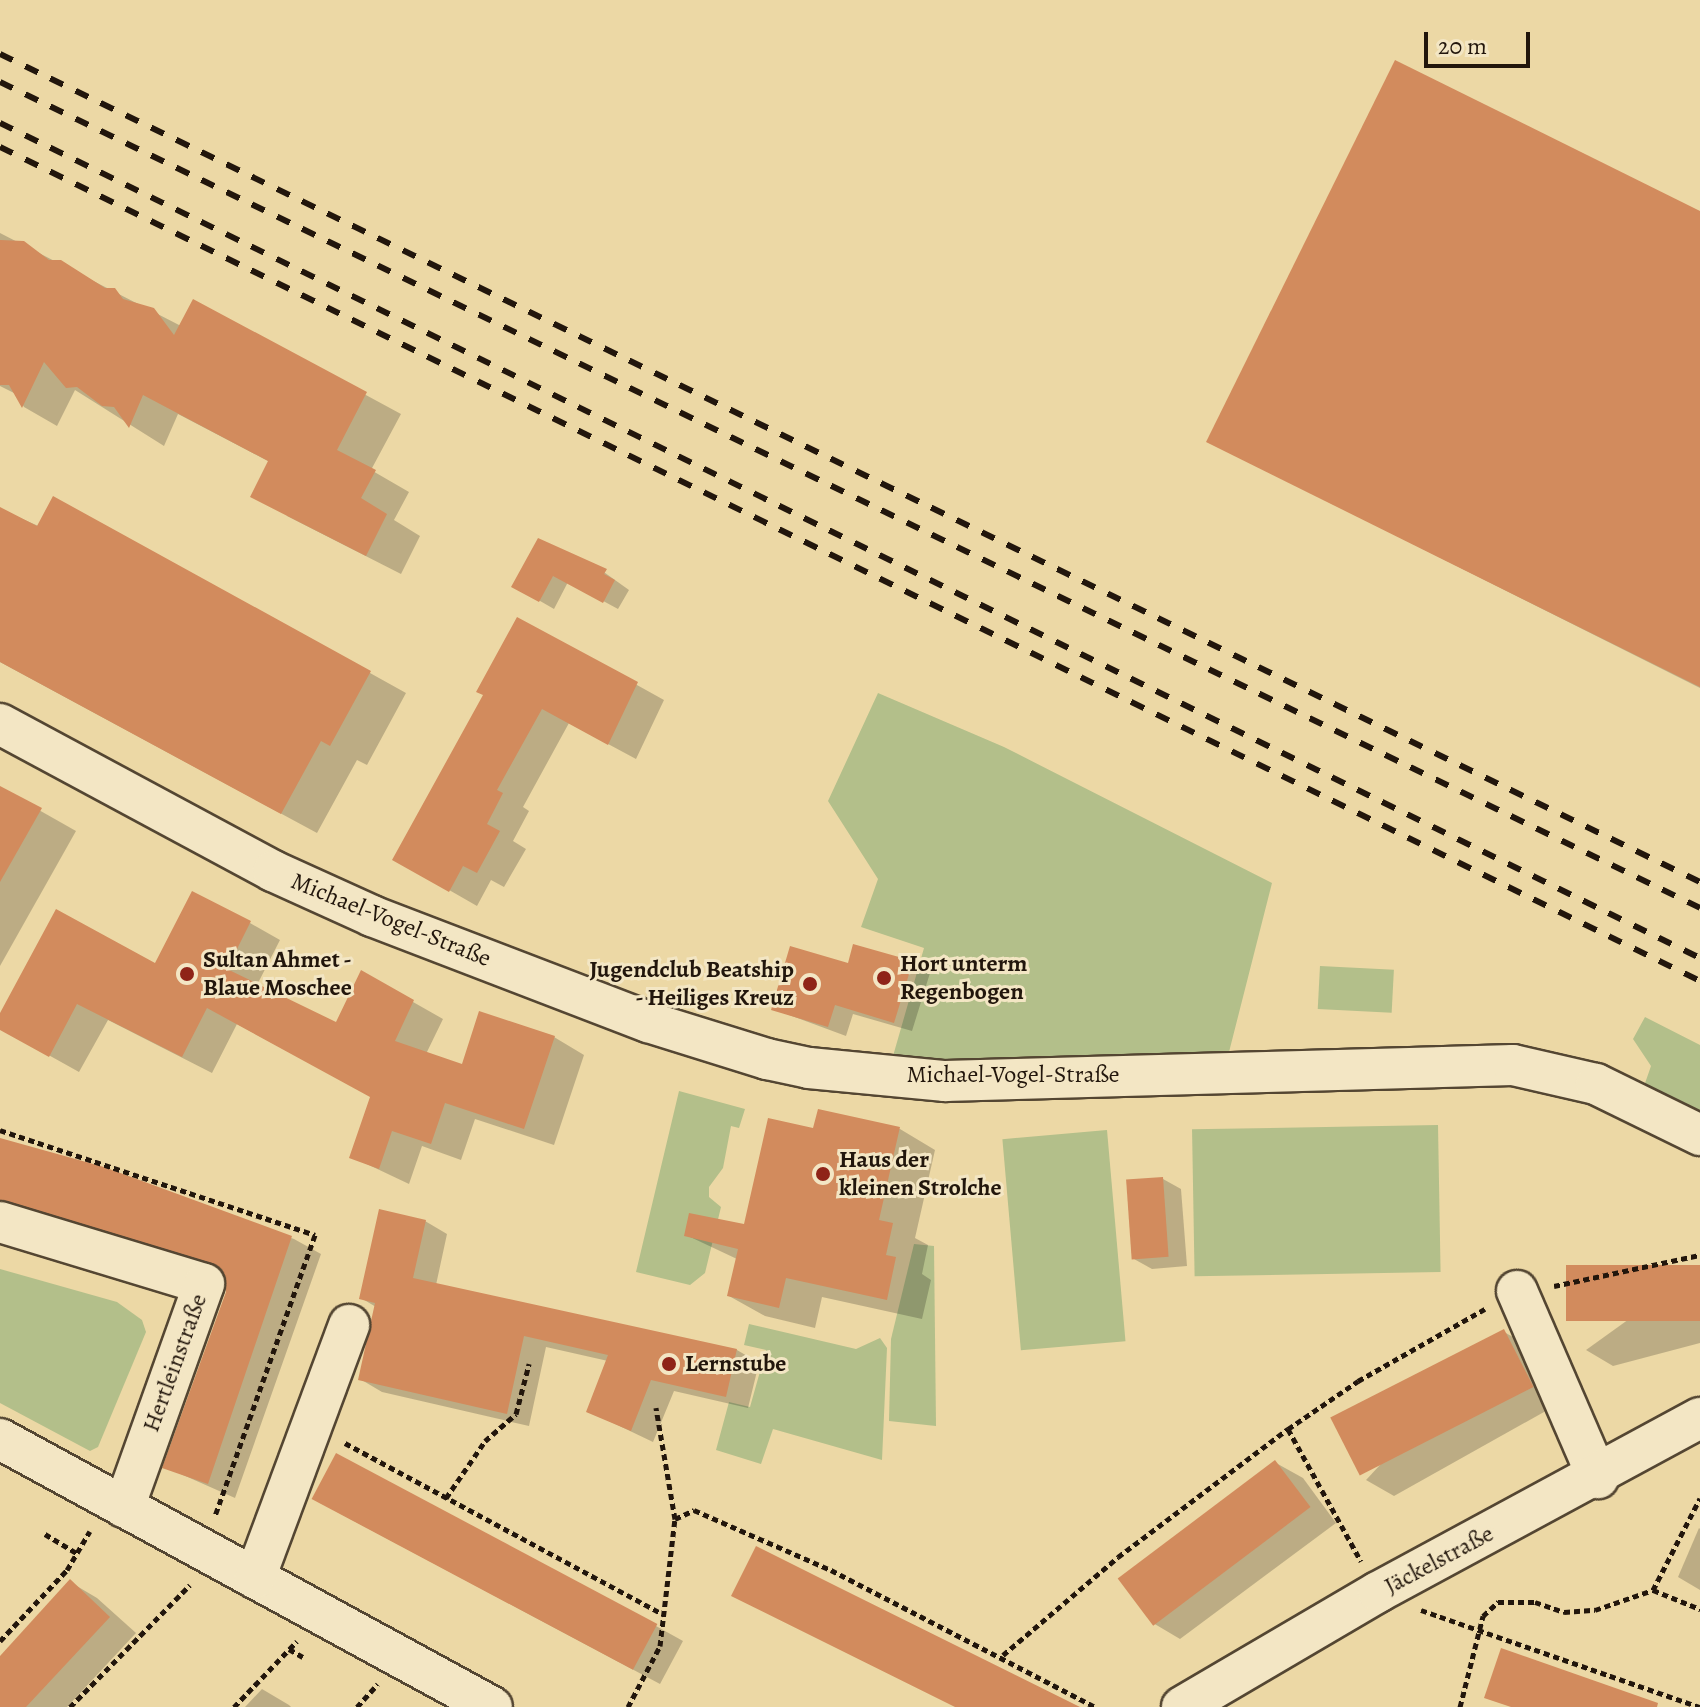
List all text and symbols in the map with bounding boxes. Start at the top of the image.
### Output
scale bar [1428,16,1534,66]
text: 20 m [1438,30,1487,62]
street label: Michael-Vogel-Straße [287,867,495,973]
place label: Sultan Ahmet - Blaue Moschee [203,946,352,1002]
place label: Hort unterm Regenbogen [900,950,1027,1006]
place label: Jugendclub Beatship - Heiliges Kreuz [589,956,794,1012]
marker: Sultan Ahmet - Blaue Moschee [178,965,196,983]
marker: Hort unterm Regenbogen [875,969,893,987]
marker: Jugendclub Beatship - Heiliges Kreuz [801,975,819,993]
street label: Michael-Vogel-Straße [906,1061,1120,1089]
place label: Haus der kleinen Strolche [839,1146,1002,1202]
marker: Haus der kleinen Strolche [814,1165,832,1183]
street label: Hertleinstraße [137,1290,213,1436]
place label: Lernstube [685,1350,786,1378]
marker: Lernstube [660,1355,678,1373]
street label: Jäckelstraße [1380,1519,1498,1601]

